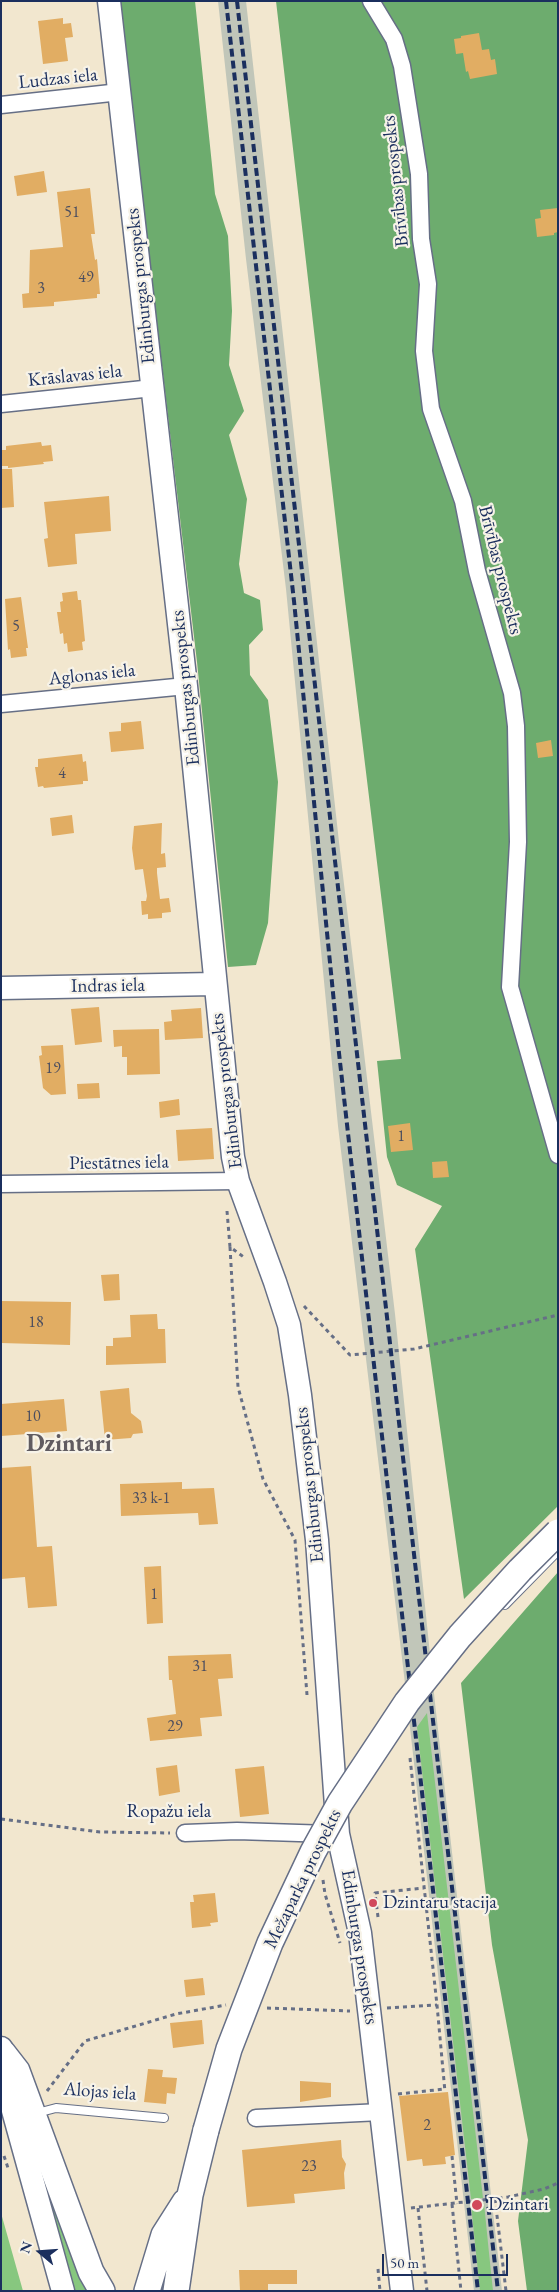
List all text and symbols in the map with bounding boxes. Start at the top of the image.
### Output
street label: Ludzas iela [17,64,99,94]
street label: Brīvības prospekts [378,114,414,248]
house number: 51 [64,203,80,223]
street label: Edinburgas prospekts [121,207,161,365]
house number: 49 [78,268,94,288]
house number: 3 [37,279,45,299]
street label: Krāslavas iela [27,360,123,392]
street label: Brīvības prospekts [473,503,527,637]
street label: Edinburgas prospekts [166,609,206,767]
house number: 5 [12,617,20,637]
street label: Aglonas iela [47,659,137,691]
house number: 4 [58,764,66,784]
street label: Indras iela [71,974,145,998]
street label: Edinburgas prospekts [206,1012,248,1170]
house number: 19 [45,1059,61,1079]
house number: 1 [397,1127,405,1147]
street label: Piestātnes iela [69,1151,169,1175]
house number: 18 [28,1313,44,1333]
street label: Edinburgas prospekts [290,1406,330,1564]
house number: 10 [25,1407,41,1427]
district label: Dzintari [26,1430,112,1458]
house number: 33 k-1 [132,1489,170,1509]
house number: 1 [150,1585,158,1605]
house number: 31 [192,1657,208,1677]
house number: 29 [167,1717,183,1737]
street label: Ropažu iela [127,1801,211,1823]
street label: Mežaparka prospekts [259,1805,347,1953]
street label: Edinburgas prospekts [335,1868,383,2026]
place label: Dzintaru stacija [383,1892,497,1914]
marker: Dzintaru stacija [367,1897,379,1909]
street label: Alojas iela [63,2078,137,2106]
house number: 2 [423,2116,431,2136]
house number: 23 [301,2157,317,2177]
place label: Dzintari [488,2194,549,2216]
marker: Dzintari [470,2198,484,2212]
north arrow [15,2227,65,2277]
text: N [15,2239,36,2256]
scale bar [384,2244,510,2276]
text: 50 m [390,2253,419,2272]

